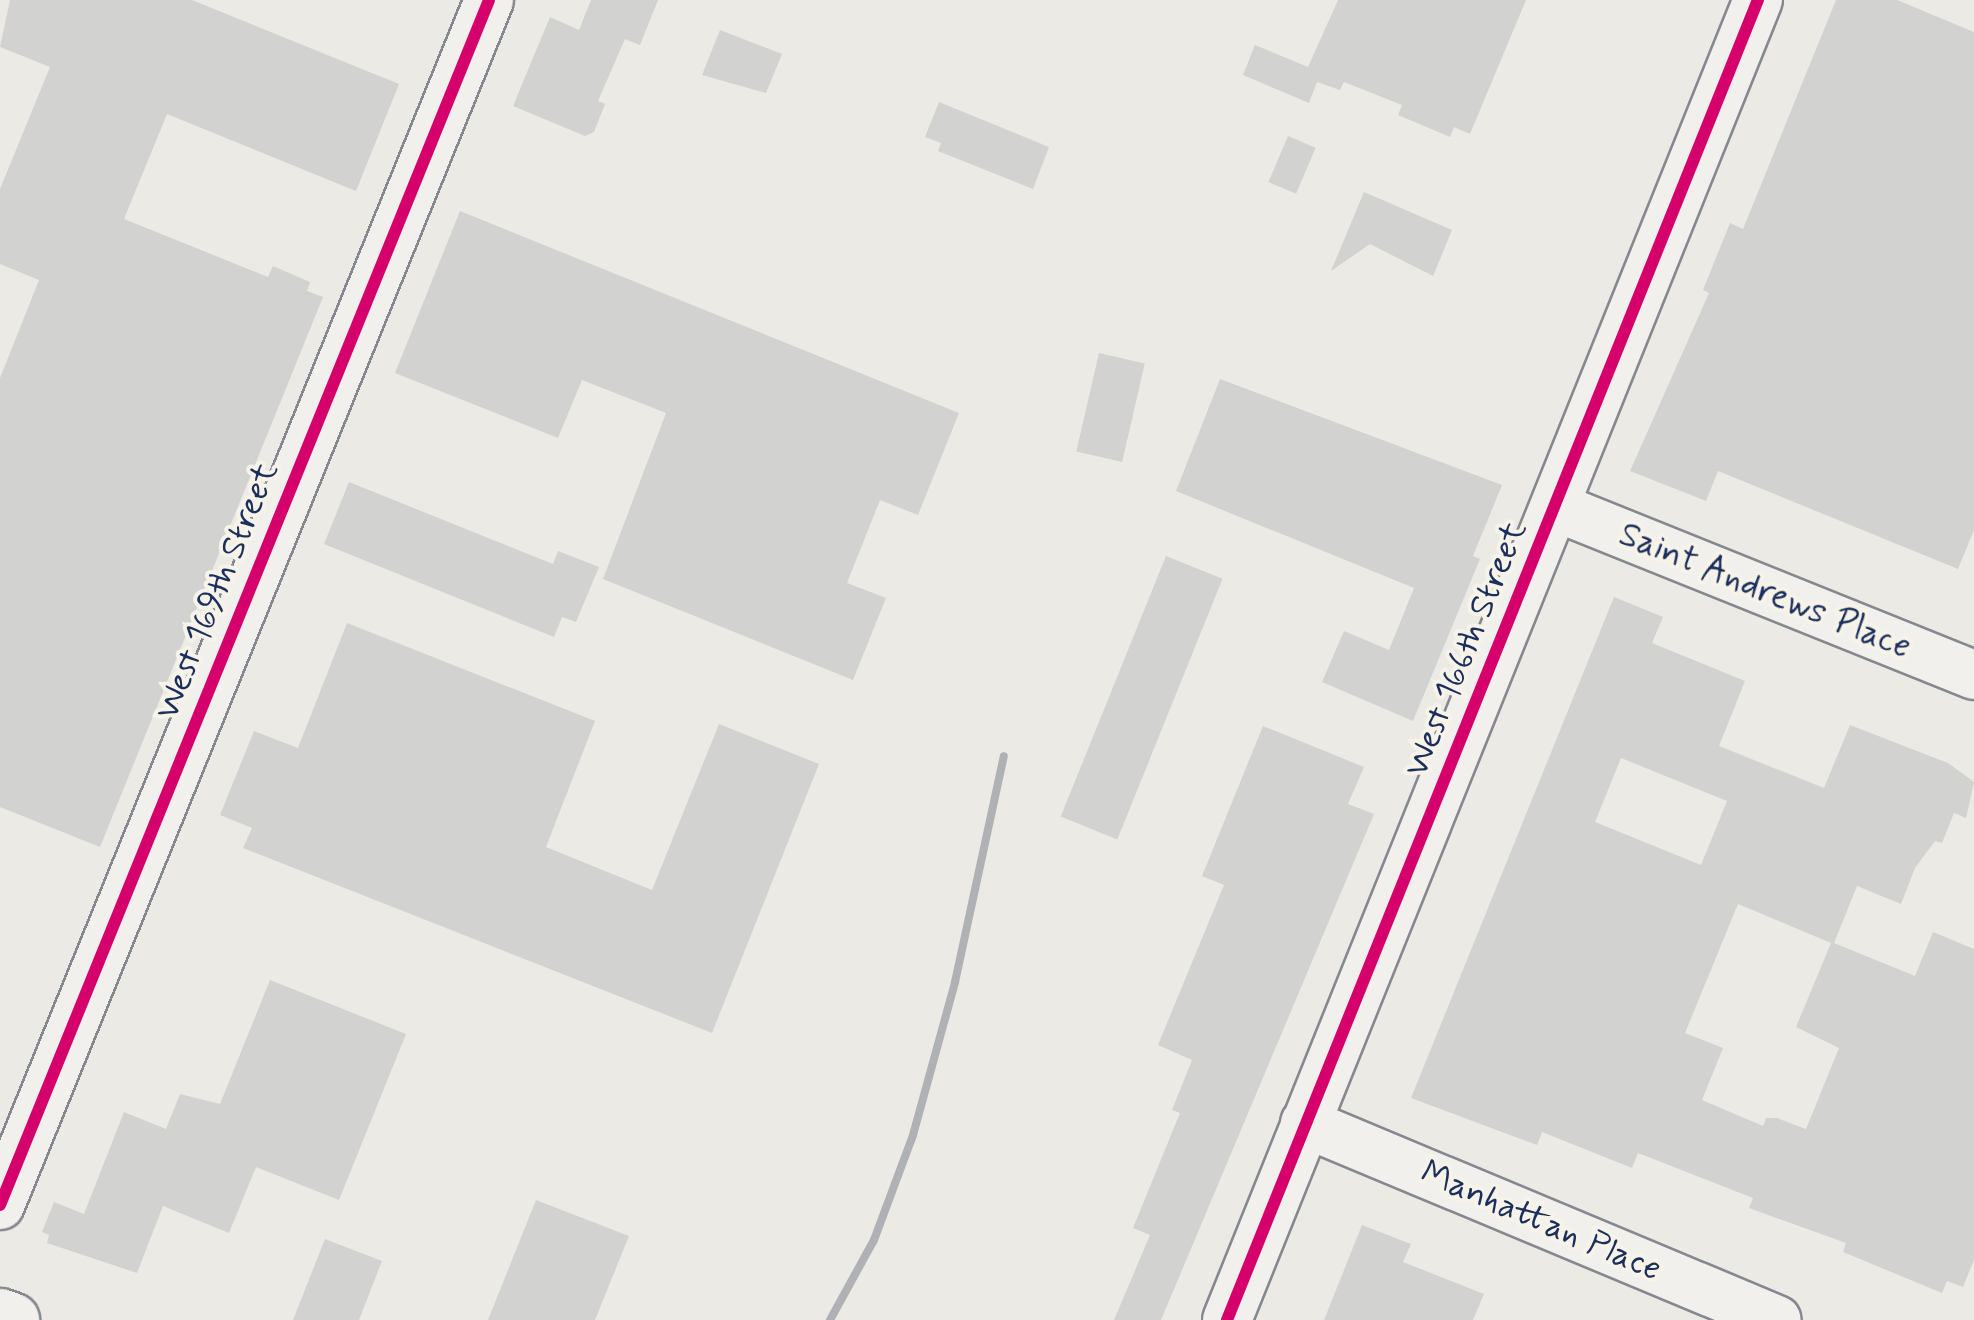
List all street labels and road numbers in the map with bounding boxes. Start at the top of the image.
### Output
street label: West 169th Street [146,456,288,726]
street label: Saint Andrews Place [1615,514,1915,668]
street label: West 166th Street [1396,515,1536,783]
street label: Manhattan Place [1414,1151,1668,1291]

